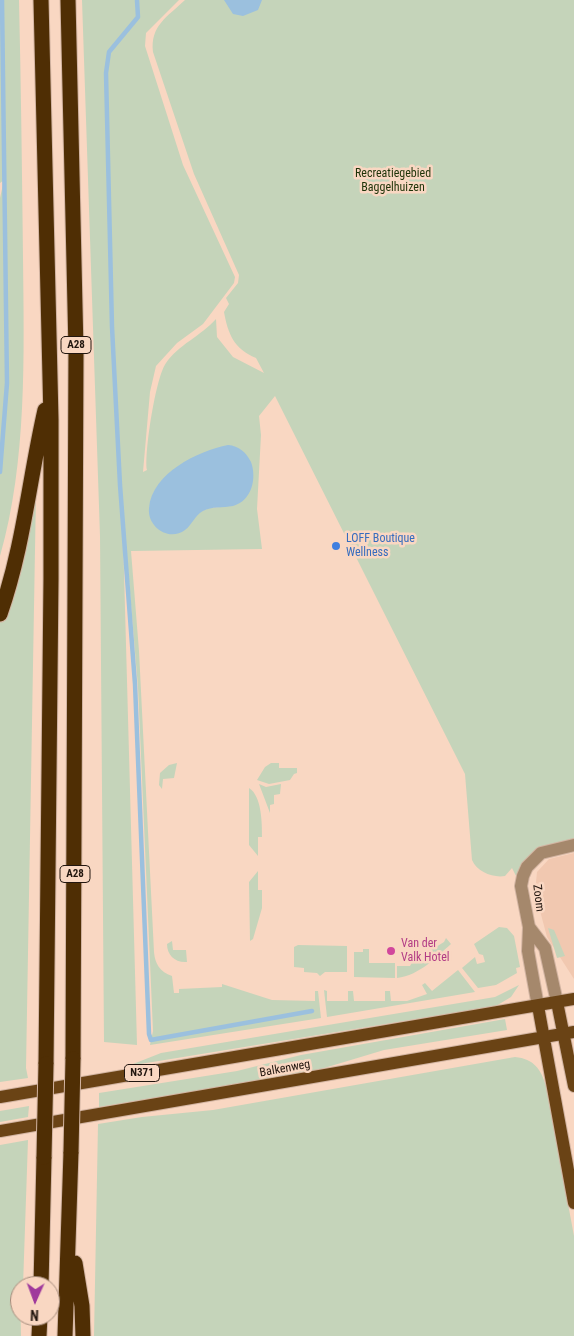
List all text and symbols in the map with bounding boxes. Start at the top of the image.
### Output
park label: Recreatiegebied Baggelhuizen [355,167,431,195]
road number: A28 [61,336,91,354]
place label: LOFF Boutique Wellness [346,532,415,560]
marker: LOFF Boutique Wellness [330,540,342,552]
road number: A28 [60,866,90,882]
street label: Zoom [529,884,547,912]
place label: Van der Valk Hotel [401,937,450,965]
marker: Van der Valk Hotel [385,945,397,957]
street label: Balkenweg [259,1057,311,1081]
road number: N371 [124,1064,160,1082]
north arrow [10,1276,60,1326]
text: N [30,1307,39,1323]

